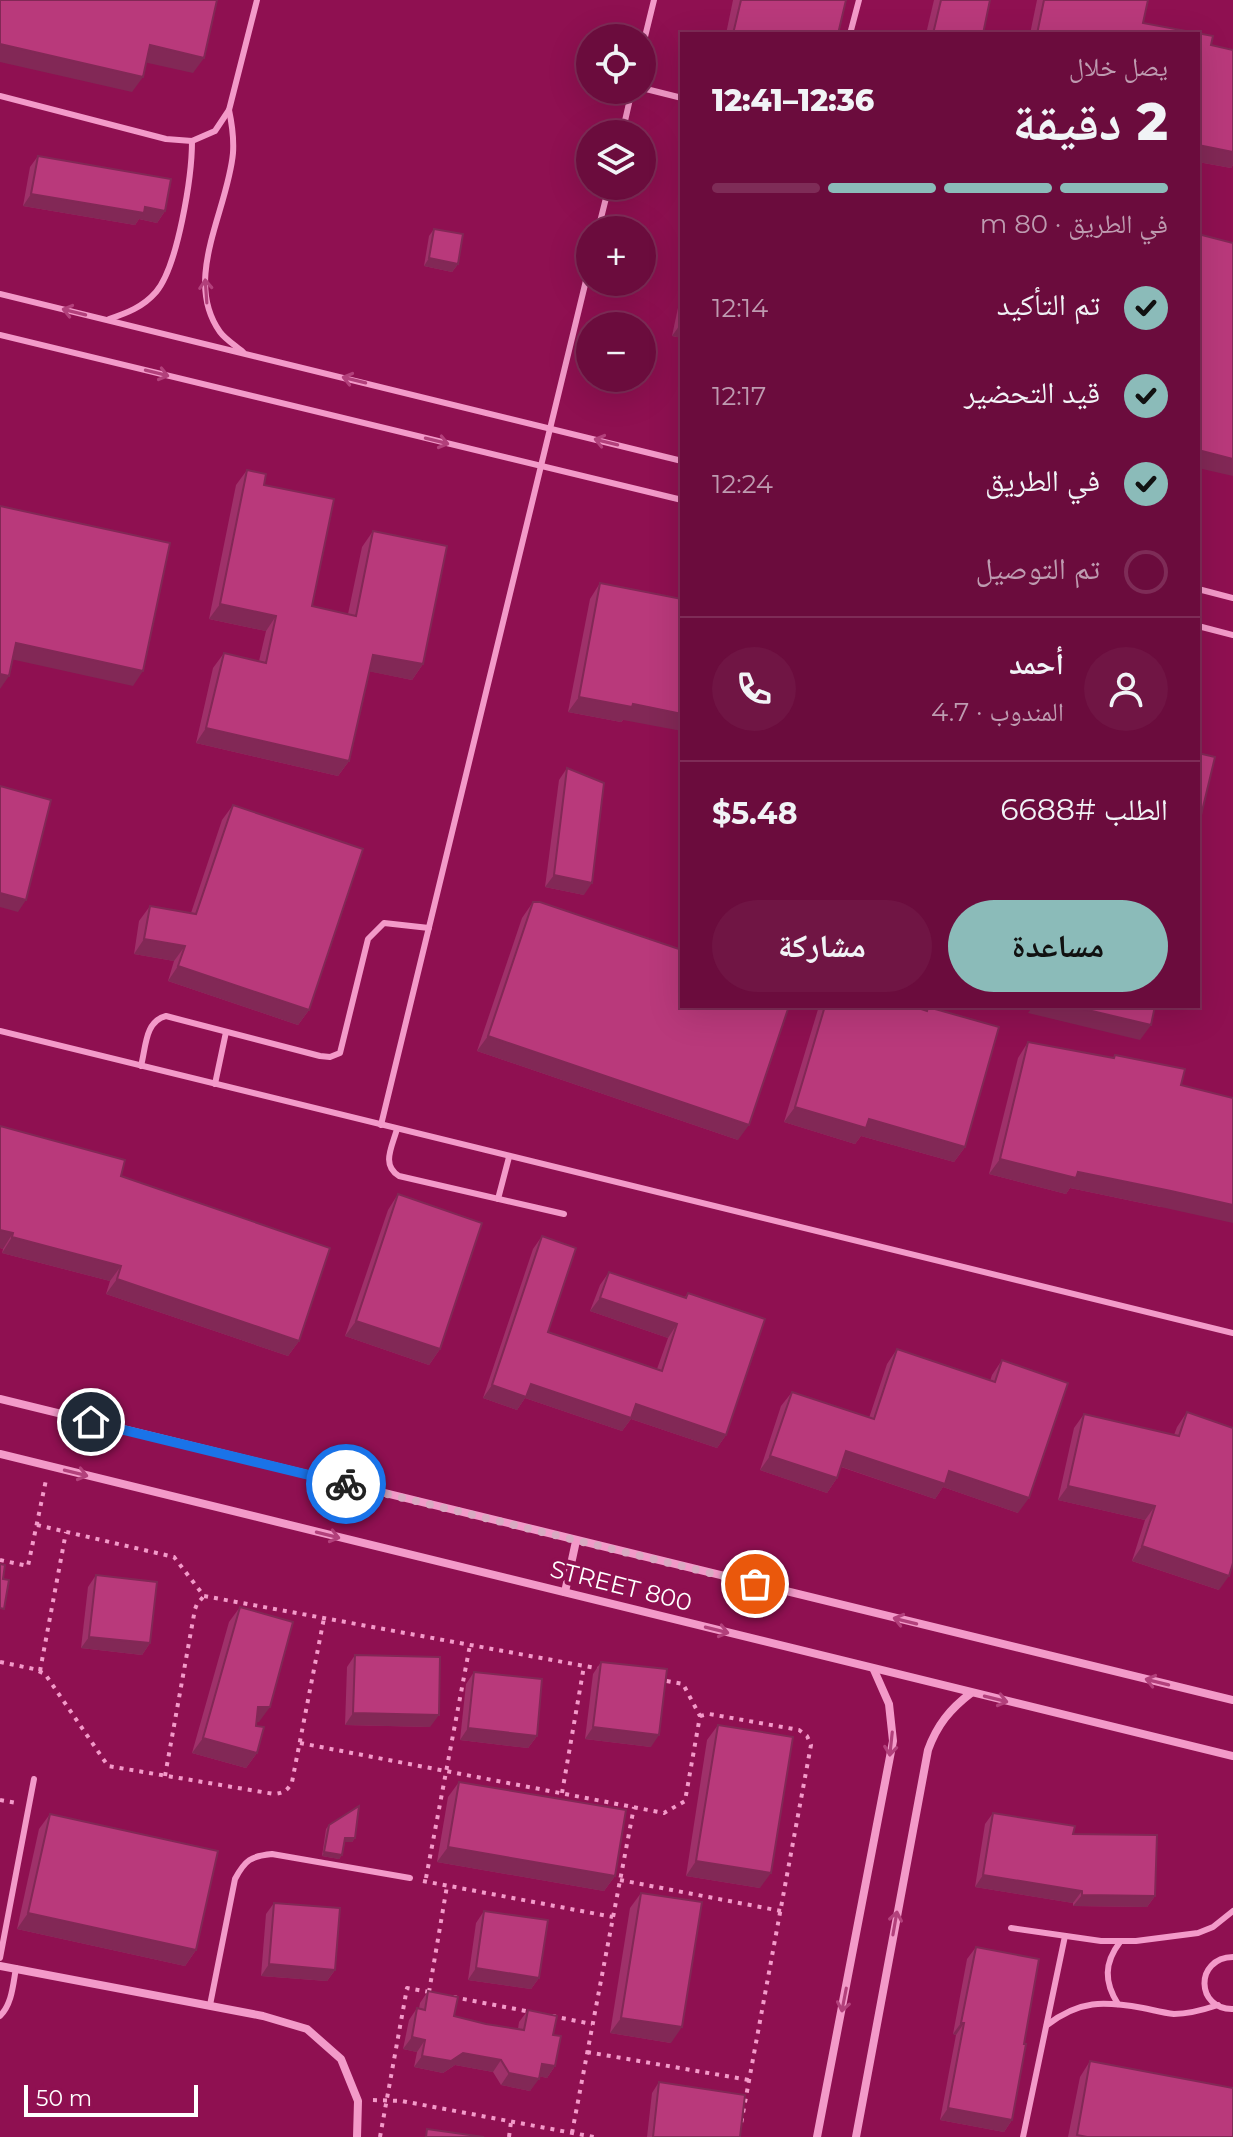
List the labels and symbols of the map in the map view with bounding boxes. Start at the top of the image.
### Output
one-way arrow [198,279,213,305]
one-way arrow [62,304,87,319]
one-way arrow [144,366,170,381]
one-way arrow [341,372,367,387]
one-way arrow [424,434,450,449]
one-way arrow [594,434,620,449]
pin [57,1388,125,1456]
courier [306,1444,386,1524]
one-way arrow [62,1466,88,1481]
one-way arrow [315,1528,341,1543]
pin [721,1550,789,1618]
street label: STREET 800 [547,1554,695,1617]
one-way arrow [892,1612,918,1627]
one-way arrow [703,1624,729,1639]
one-way arrow [1145,1674,1171,1689]
one-way arrow [983,1692,1009,1707]
one-way arrow [883,1730,898,1757]
one-way arrow [889,1910,904,1936]
one-way arrow [835,1987,850,2012]
scale bar [24,2081,198,2117]

